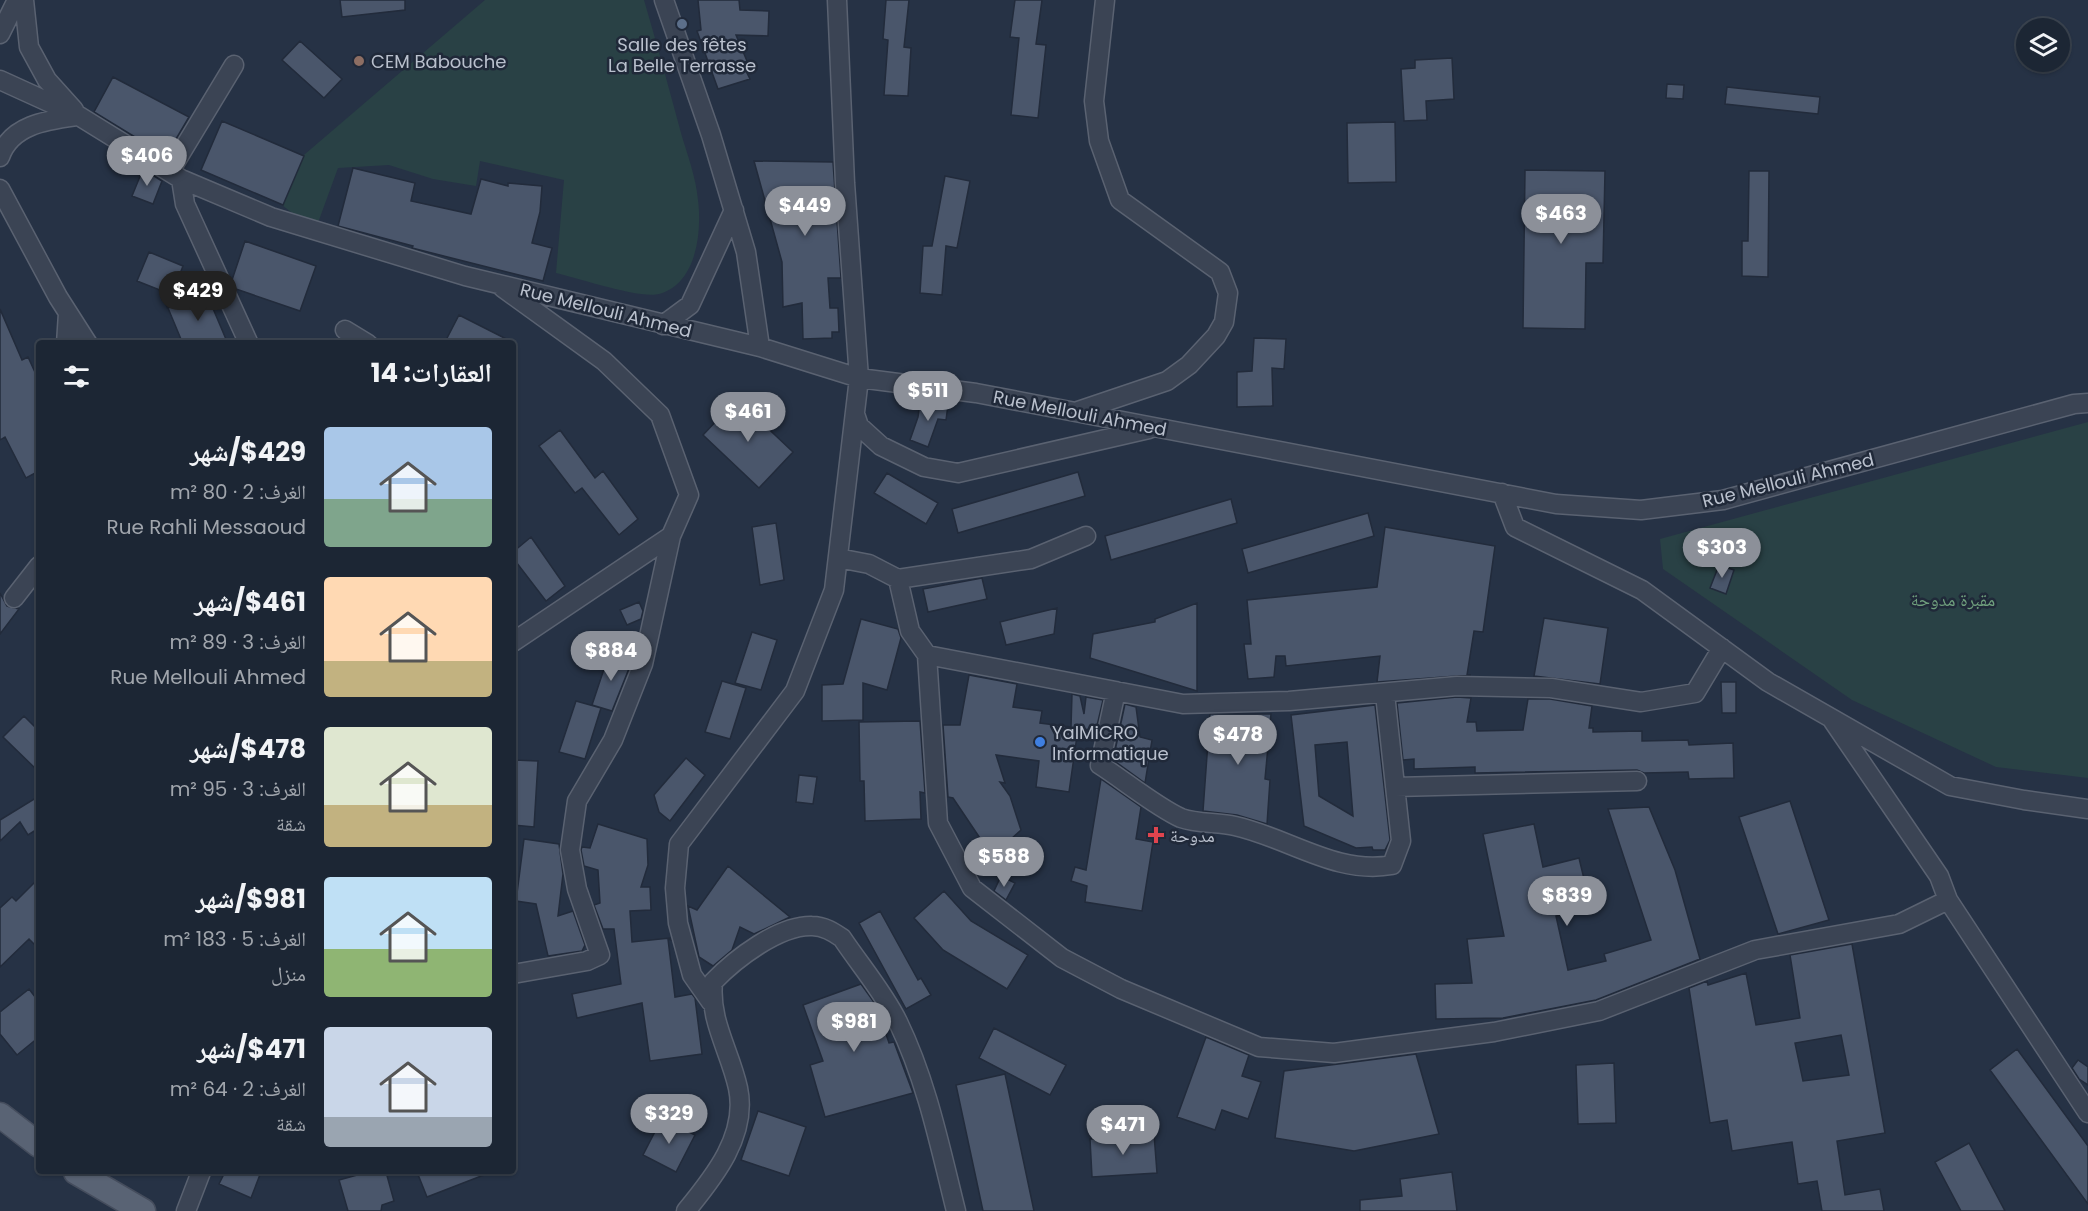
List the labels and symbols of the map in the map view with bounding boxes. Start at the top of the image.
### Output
marker: Salle des fêtes La Belle Terrasse [675,17,689,31]
place label: Salle des fêtes La Belle Terrasse [608,32,756,78]
place label: CEM Babouche [371,49,506,74]
marker: CEM Babouche [352,54,366,68]
pin: $406 [111,136,183,187]
pin: $449 [769,186,841,237]
pin: $463 [1525,194,1597,245]
pin: $429 [162,271,234,322]
street label: Rue Mellouli Ahmed [518,277,694,343]
pin: $511 [892,371,964,422]
street label: Rue Mellouli Ahmed [991,384,1169,442]
pin: $461 [712,392,784,443]
street label: Rue Mellouli Ahmed [1700,447,1876,513]
pin: $303 [1686,528,1758,579]
park label: مقبرة مدوحة [1911,587,1995,612]
pin: $884 [575,631,647,682]
pin: $478 [1202,715,1274,766]
place label: YalMiCRO Informatique [1052,720,1169,766]
marker: YalMiCRO Informatique [1033,735,1047,749]
place label: مدوحة [1170,823,1215,848]
marker: مدوحة [1147,826,1165,844]
pin: $588 [968,837,1040,888]
pin: $839 [1531,876,1603,927]
pin: $981 [818,1002,890,1053]
pin: $329 [633,1094,705,1145]
pin: $471 [1087,1105,1159,1156]

